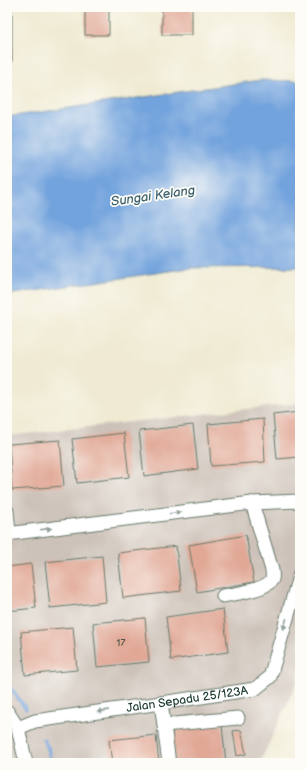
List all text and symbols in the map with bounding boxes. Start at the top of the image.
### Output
water label: Sungai Kelang [110,182,197,210]
one-way arrow [169,510,181,516]
one-way arrow [40,526,52,532]
one-way arrow [282,618,288,630]
house number: 17 [117,637,125,649]
street label: Jalan Sepadu 25/123A [125,683,249,715]
one-way arrow [97,708,109,714]

